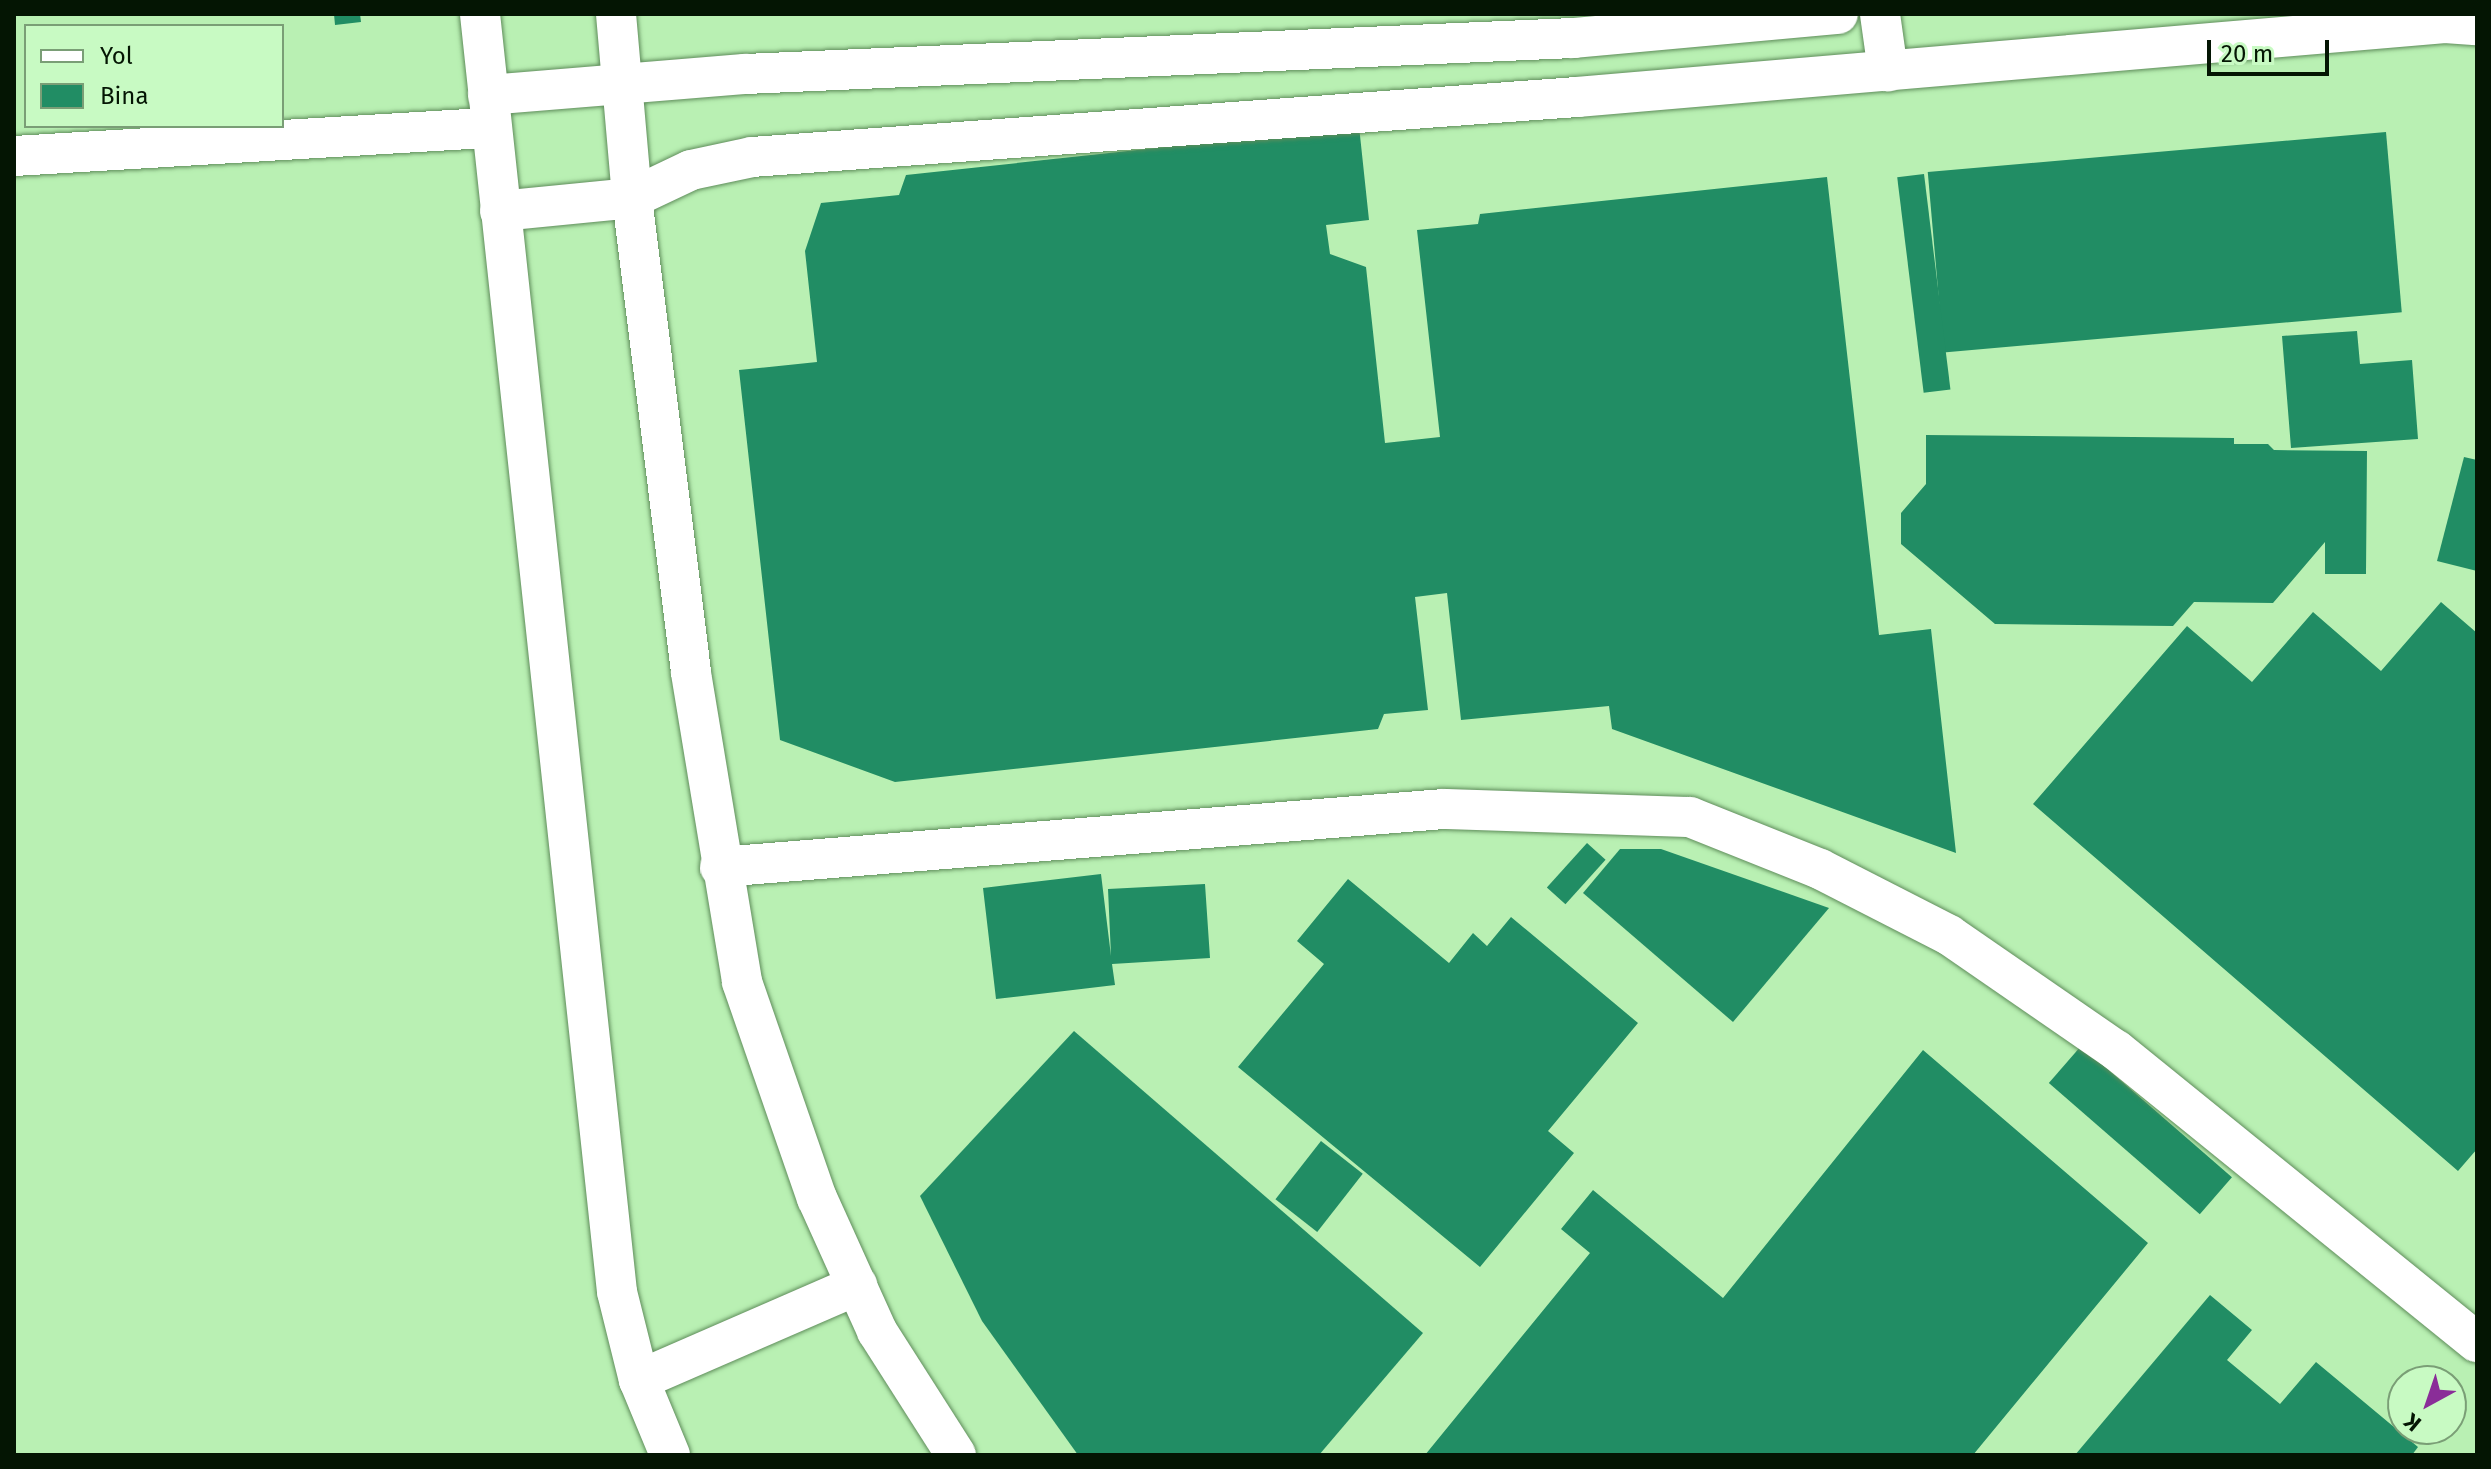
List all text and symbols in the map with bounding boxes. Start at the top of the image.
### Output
legend [24,24,284,128]
scale bar [2211,24,2333,74]
text: 20 m [2221,40,2273,68]
text: Yol [100,42,133,70]
text: Bina [100,82,148,110]
north arrow [2387,1365,2467,1445]
text: K [2399,1407,2427,1437]

